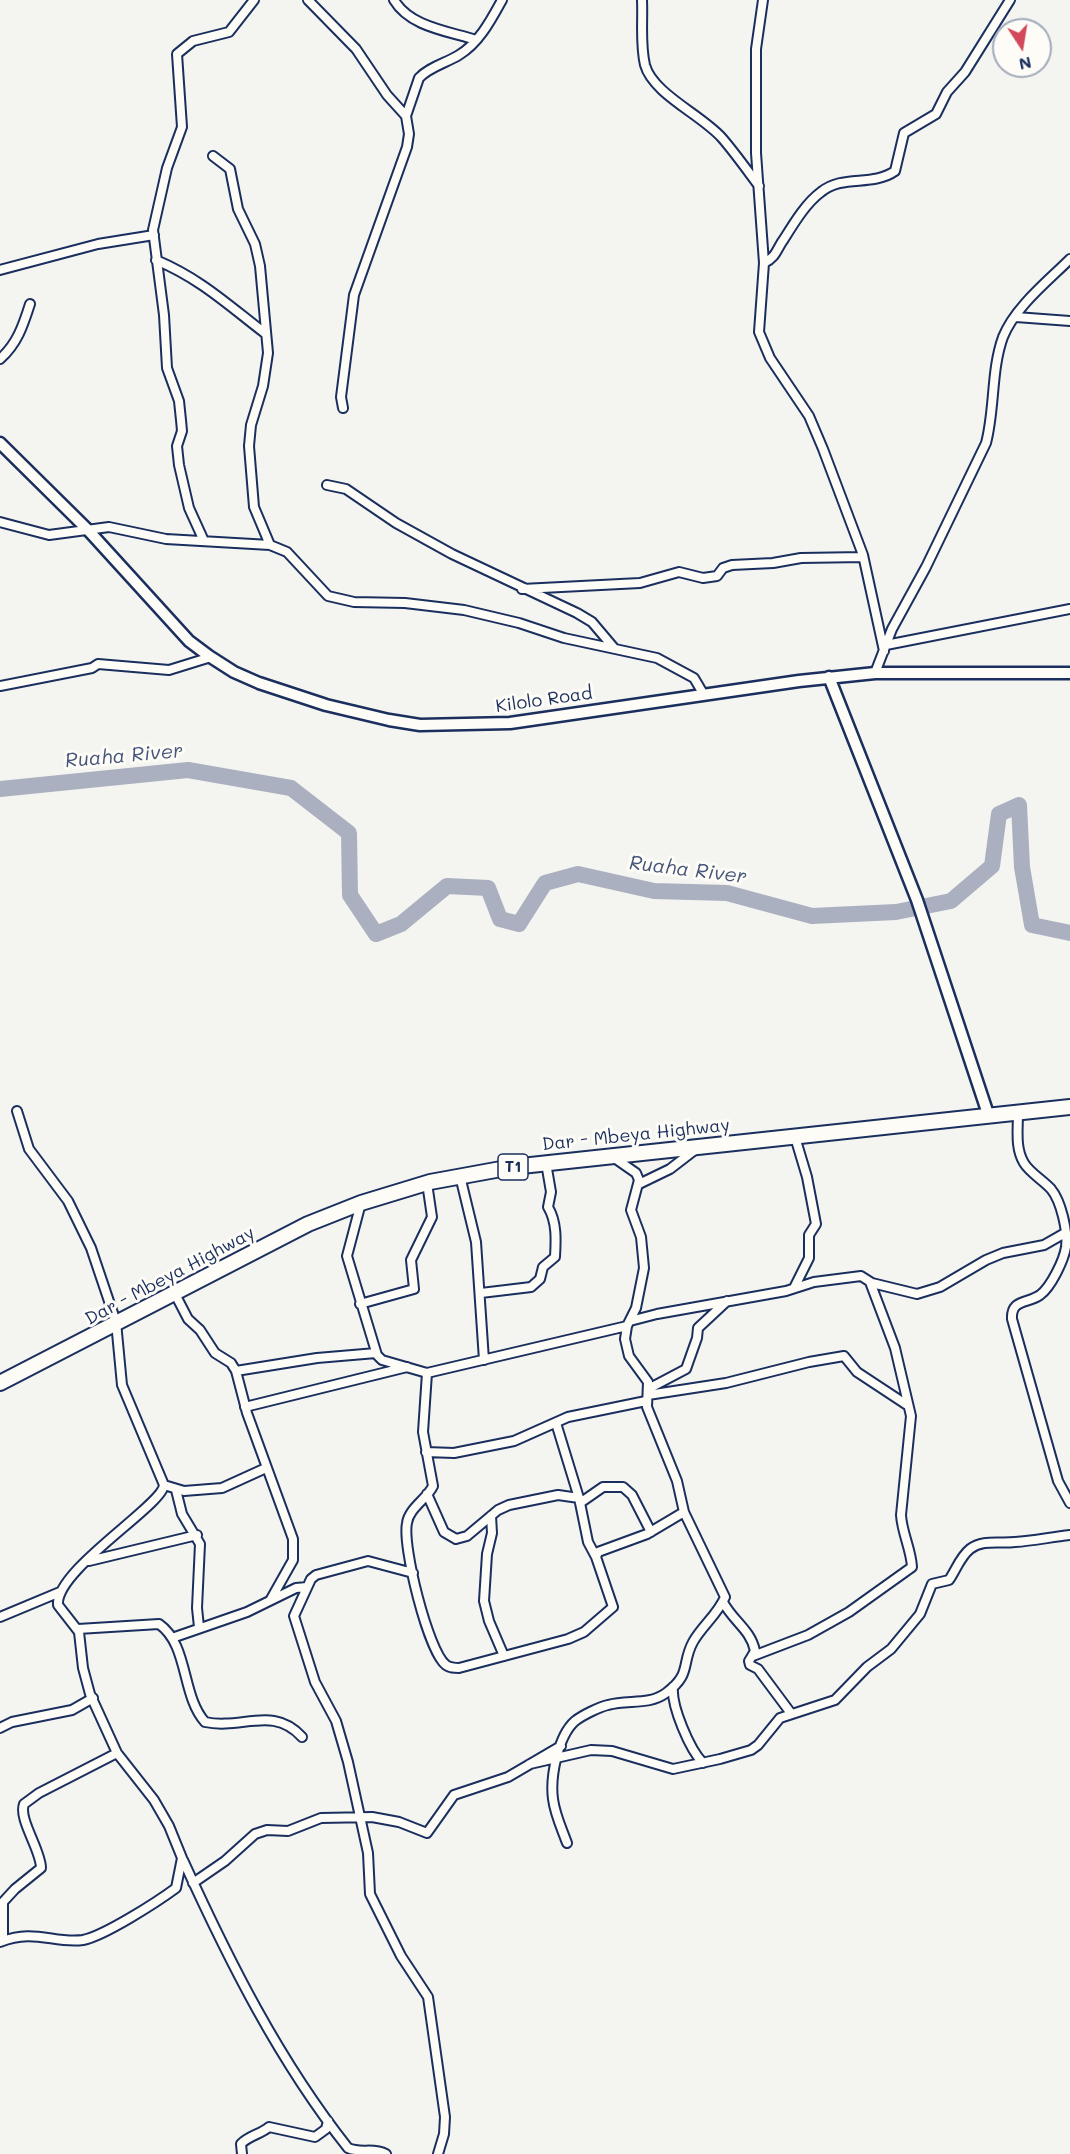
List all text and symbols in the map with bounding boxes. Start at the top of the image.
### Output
north arrow [992,18,1052,78]
text: N [1017,53,1034,76]
street label: Kilolo Road [494,683,594,717]
water label: Ruaha River [64,739,184,773]
water label: Ruaha River [628,851,748,889]
street label: Dar - Mbeya Highway [541,1114,731,1156]
road number: T1 [498,1154,528,1180]
street label: Dar - Mbeya Highway [82,1222,258,1330]

